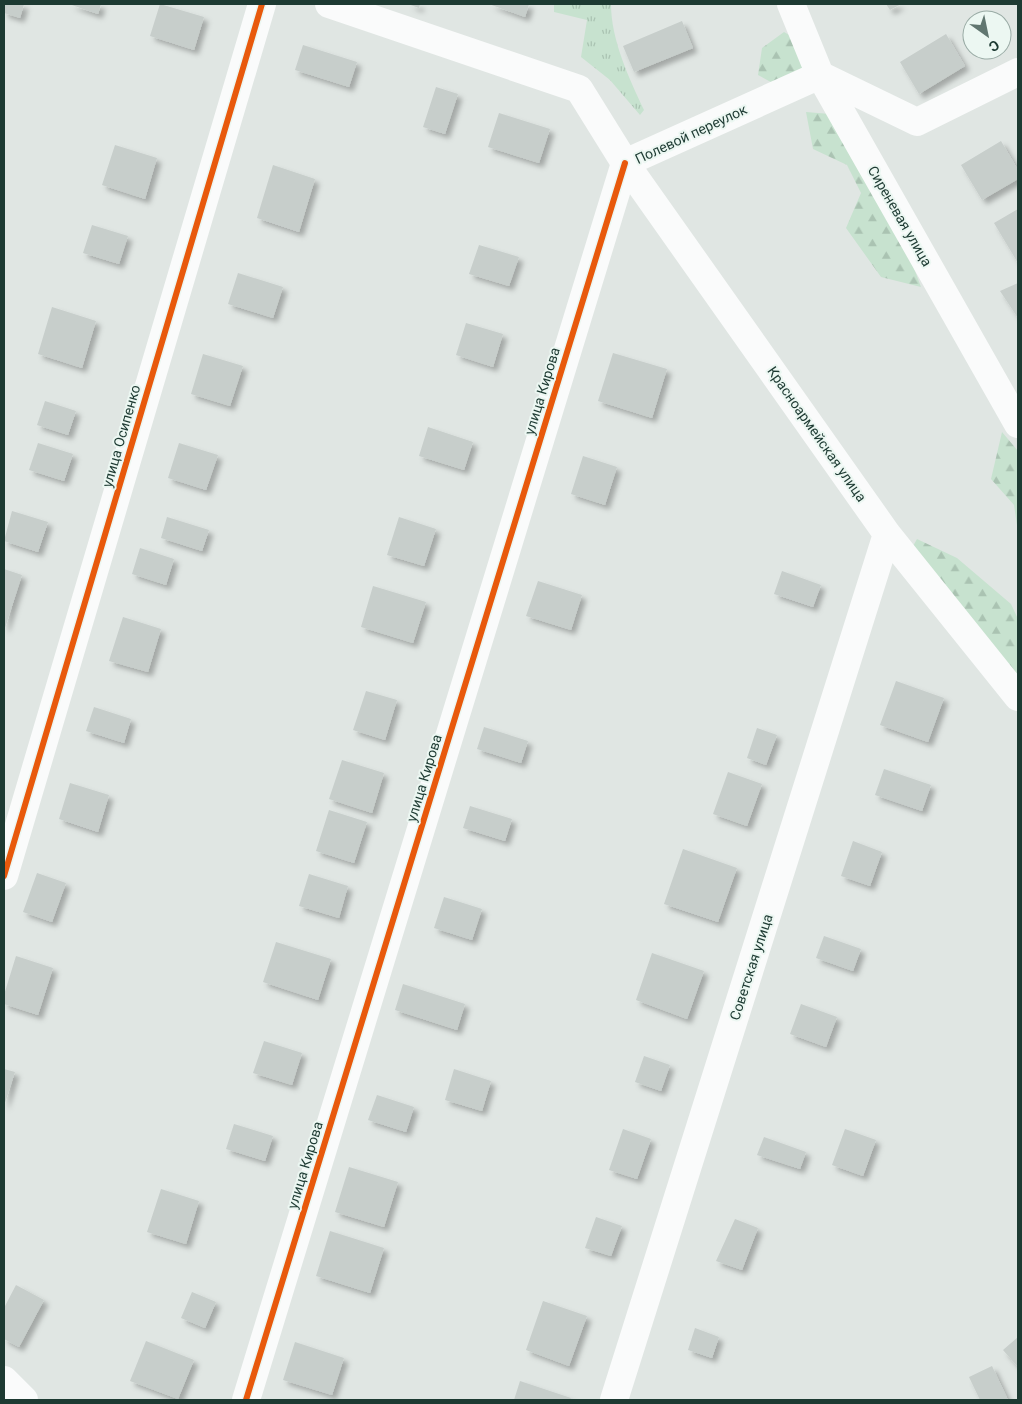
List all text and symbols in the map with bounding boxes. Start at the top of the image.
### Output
north arrow [962,10,1012,60]
text: С [986,37,1002,55]
street label: Полевой переулок [633,101,750,167]
street label: Сиреневая улица [865,163,935,269]
street label: улица Кирова [521,345,563,437]
street label: Красноармейская улица [764,363,870,505]
street label: улица Осипенко [99,383,143,489]
street label: улица Кирова [403,732,445,824]
street label: Советская улица [726,912,776,1022]
street label: улица Кирова [284,1119,326,1211]

